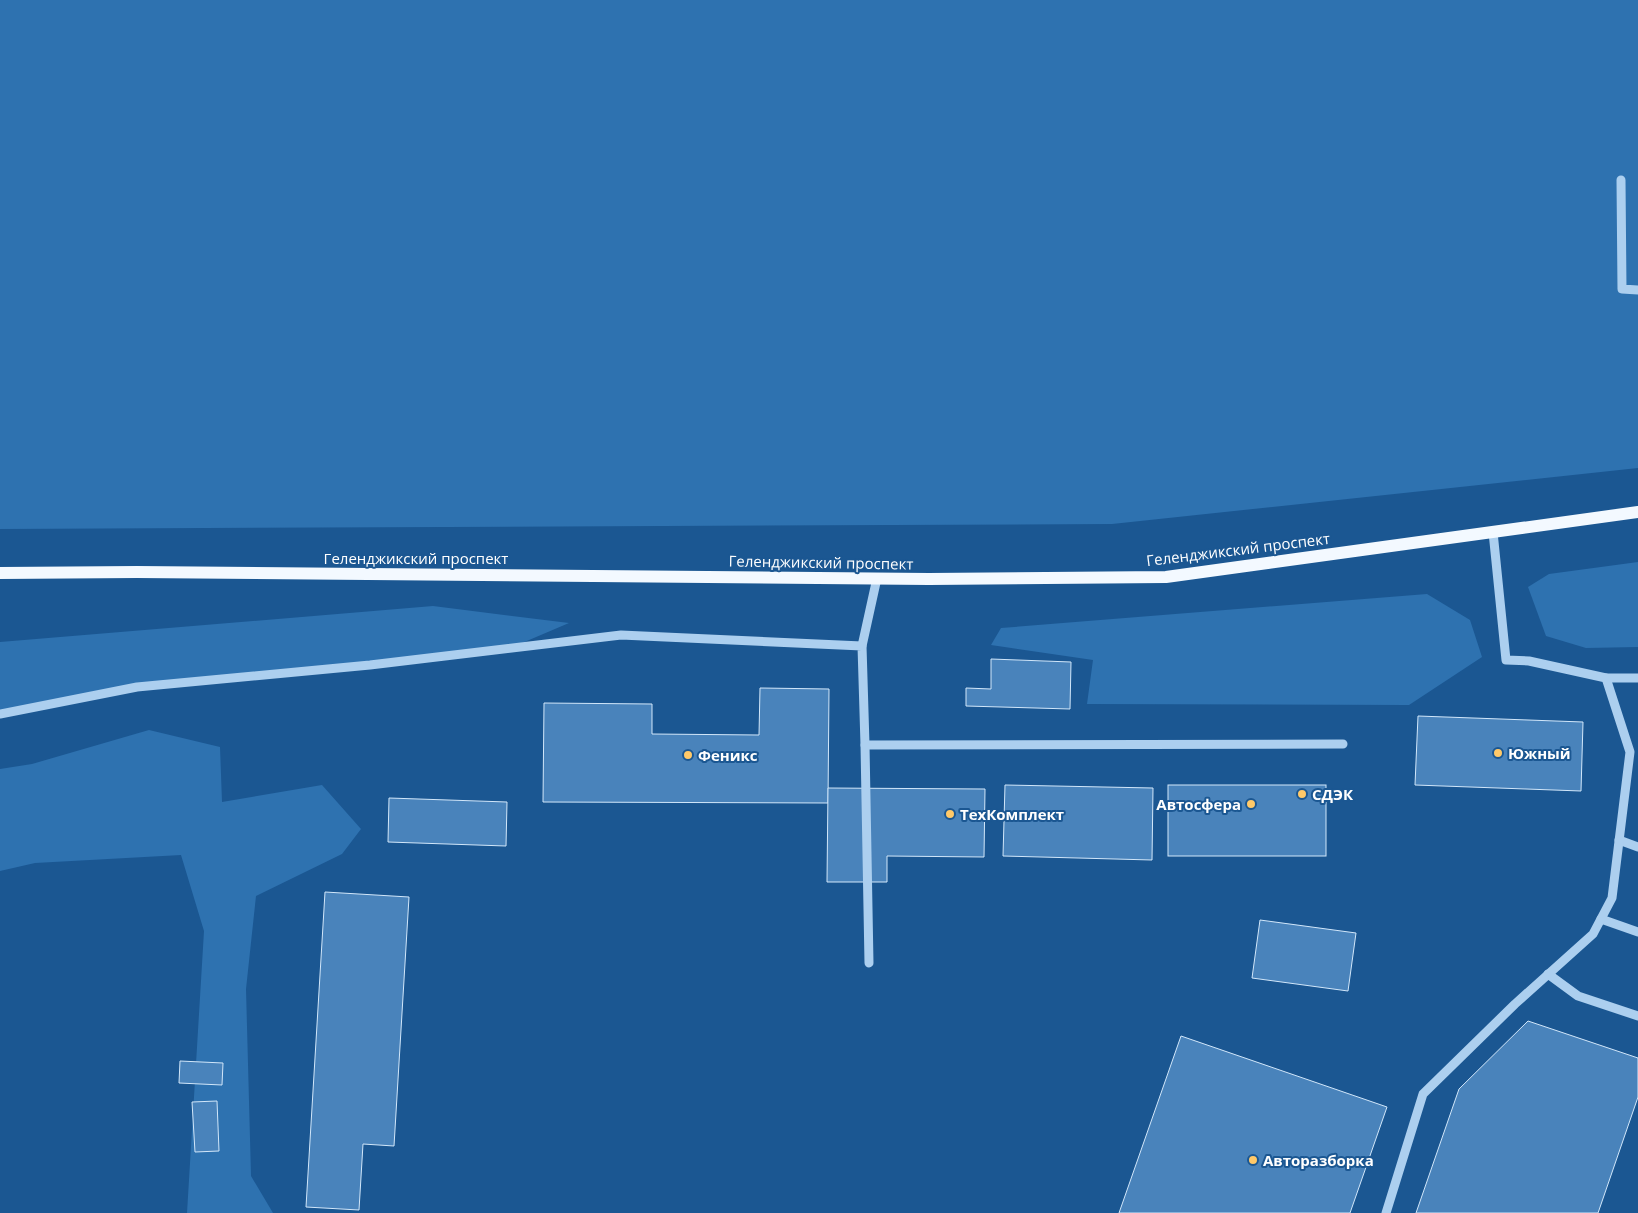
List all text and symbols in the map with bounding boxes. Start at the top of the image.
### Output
street label: Геленджикский проспект [1145,528,1331,570]
street label: Геленджикский проспект [324,548,508,568]
street label: Геленджикский проспект [728,550,914,574]
place label: Южный [1508,743,1571,763]
place label: Феникс [698,745,758,765]
marker: Южный [1492,747,1504,759]
marker: Феникс [682,749,694,761]
place label: СДЭК [1312,784,1354,804]
marker: СДЭК [1296,788,1308,800]
place label: Автосфера [1156,794,1241,814]
marker: Автосфера [1245,798,1257,810]
place label: ТехКомплект [960,804,1064,824]
marker: ТехКомплект [944,808,956,820]
place label: Авторазборка [1263,1150,1374,1170]
marker: Авторазборка [1247,1154,1259,1166]

